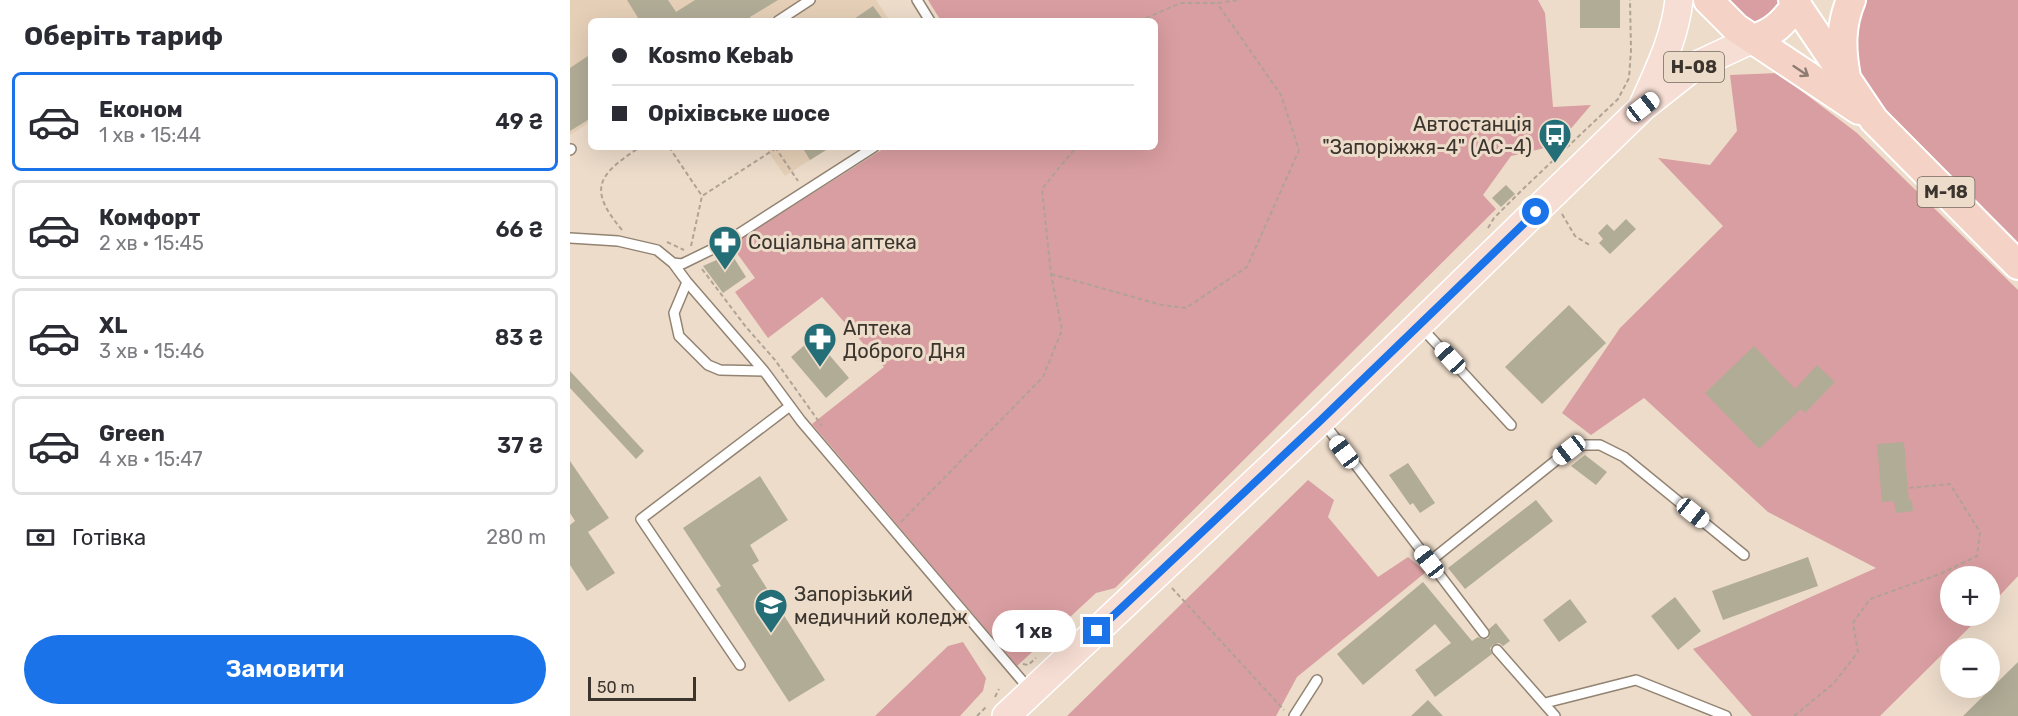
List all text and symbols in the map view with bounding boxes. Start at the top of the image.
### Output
text: Оберіть тариф [24,20,223,52]
text: Kosmo Kebab [648,42,794,69]
road number: Н-08 [1664,52,1724,82]
one-way arrow [1792,65,1809,77]
car [1623,89,1663,125]
icon: car [27,95,81,149]
text: Економ [99,96,183,123]
text: Оріхівське шосе [648,100,830,127]
text: 49 ₴ [495,108,543,135]
place label: Автостанція "Запоріжжя-4" (АС-4) [1322,112,1532,159]
bus stop icon: Автостанція "Запоріжжя-4" (АС-4) [1537,117,1573,164]
text: 1 хв · 15:44 [99,123,201,147]
road number: М-18 [1918,177,1974,207]
route start [1522,198,1549,225]
icon: car [27,203,81,257]
text: Комфорт [99,204,200,231]
text: 66 ₴ [495,216,543,243]
pharmacy icon: Соціальна аптека [707,224,743,271]
place label: Соціальна аптека [748,230,917,254]
text: 2 хв · 15:45 [99,231,204,255]
icon: car [27,311,81,365]
text: XL [99,312,127,339]
place label: Аптека Доброго Дня [843,316,966,363]
pharmacy icon: Аптека Доброго Дня [802,321,838,368]
text: 83 ₴ [495,324,543,351]
text: 3 хв · 15:46 [99,339,204,363]
car [1431,339,1469,377]
icon: car [27,419,81,473]
text: Green [99,420,165,447]
text: 37 ₴ [497,432,543,459]
car [1326,432,1362,472]
car [1549,432,1589,468]
text: 4 хв · 15:47 [99,447,203,471]
car [1673,495,1713,531]
icon: cash [24,521,57,554]
text: Готівка [72,524,146,551]
text: 280 m [486,525,546,549]
car [1411,542,1447,582]
map controls [1940,566,2000,698]
button: + [1940,566,2000,626]
place label: Запорізький медичний коледж [794,582,968,629]
school or university icon: Запорізький медичний коледж [753,587,789,634]
callout: 1 хв [992,610,1076,652]
route end [1083,617,1110,644]
text: 1 хв [1015,619,1053,643]
button: Замовити [24,635,546,704]
button: − [1940,638,2000,698]
scale bar [588,674,696,702]
text: 50 m [597,678,635,697]

